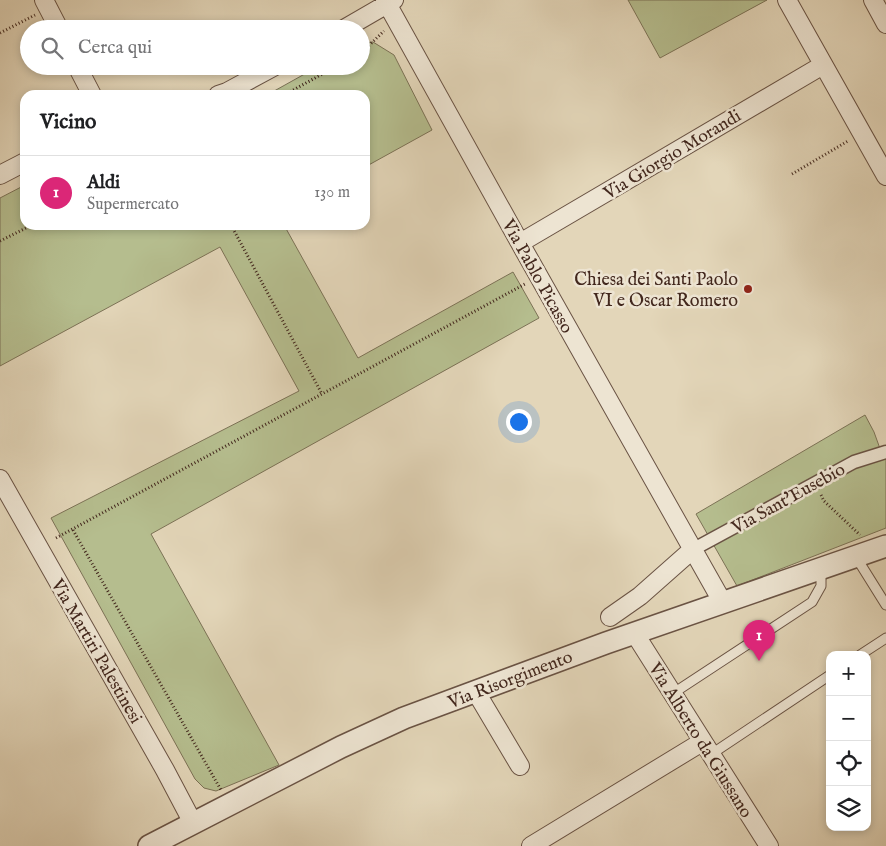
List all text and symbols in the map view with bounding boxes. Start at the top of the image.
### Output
search box [20,20,370,75]
icon: search [38,34,66,62]
text: Cerca qui [78,36,152,60]
street label: Via Giorgio Morandi [599,105,746,206]
text: Vicino [40,109,96,136]
text: Aldi [87,171,120,195]
text: 1 [53,183,59,203]
text: 130 m [314,183,350,203]
text: Supermercato [87,195,179,215]
street label: Via Pablo Picasso [495,215,578,338]
place label: Chiesa dei Santi Paolo VI e Oscar Romero [574,269,738,313]
marker: Chiesa dei Santi Paolo VI e Oscar Romero [742,283,754,295]
your location [506,409,532,435]
street label: Via Sant'Eusebio [727,458,850,540]
street label: Via Martiri Palestinesi [44,574,147,728]
pin: 1 [743,620,775,661]
street label: Via Risorgimento [444,646,576,715]
map controls [826,651,871,831]
button: + [826,651,871,696]
street label: Via Alberto da Giussano [642,658,757,823]
button: − [826,696,871,741]
button: locate [826,741,871,786]
button: layers [826,786,871,831]

